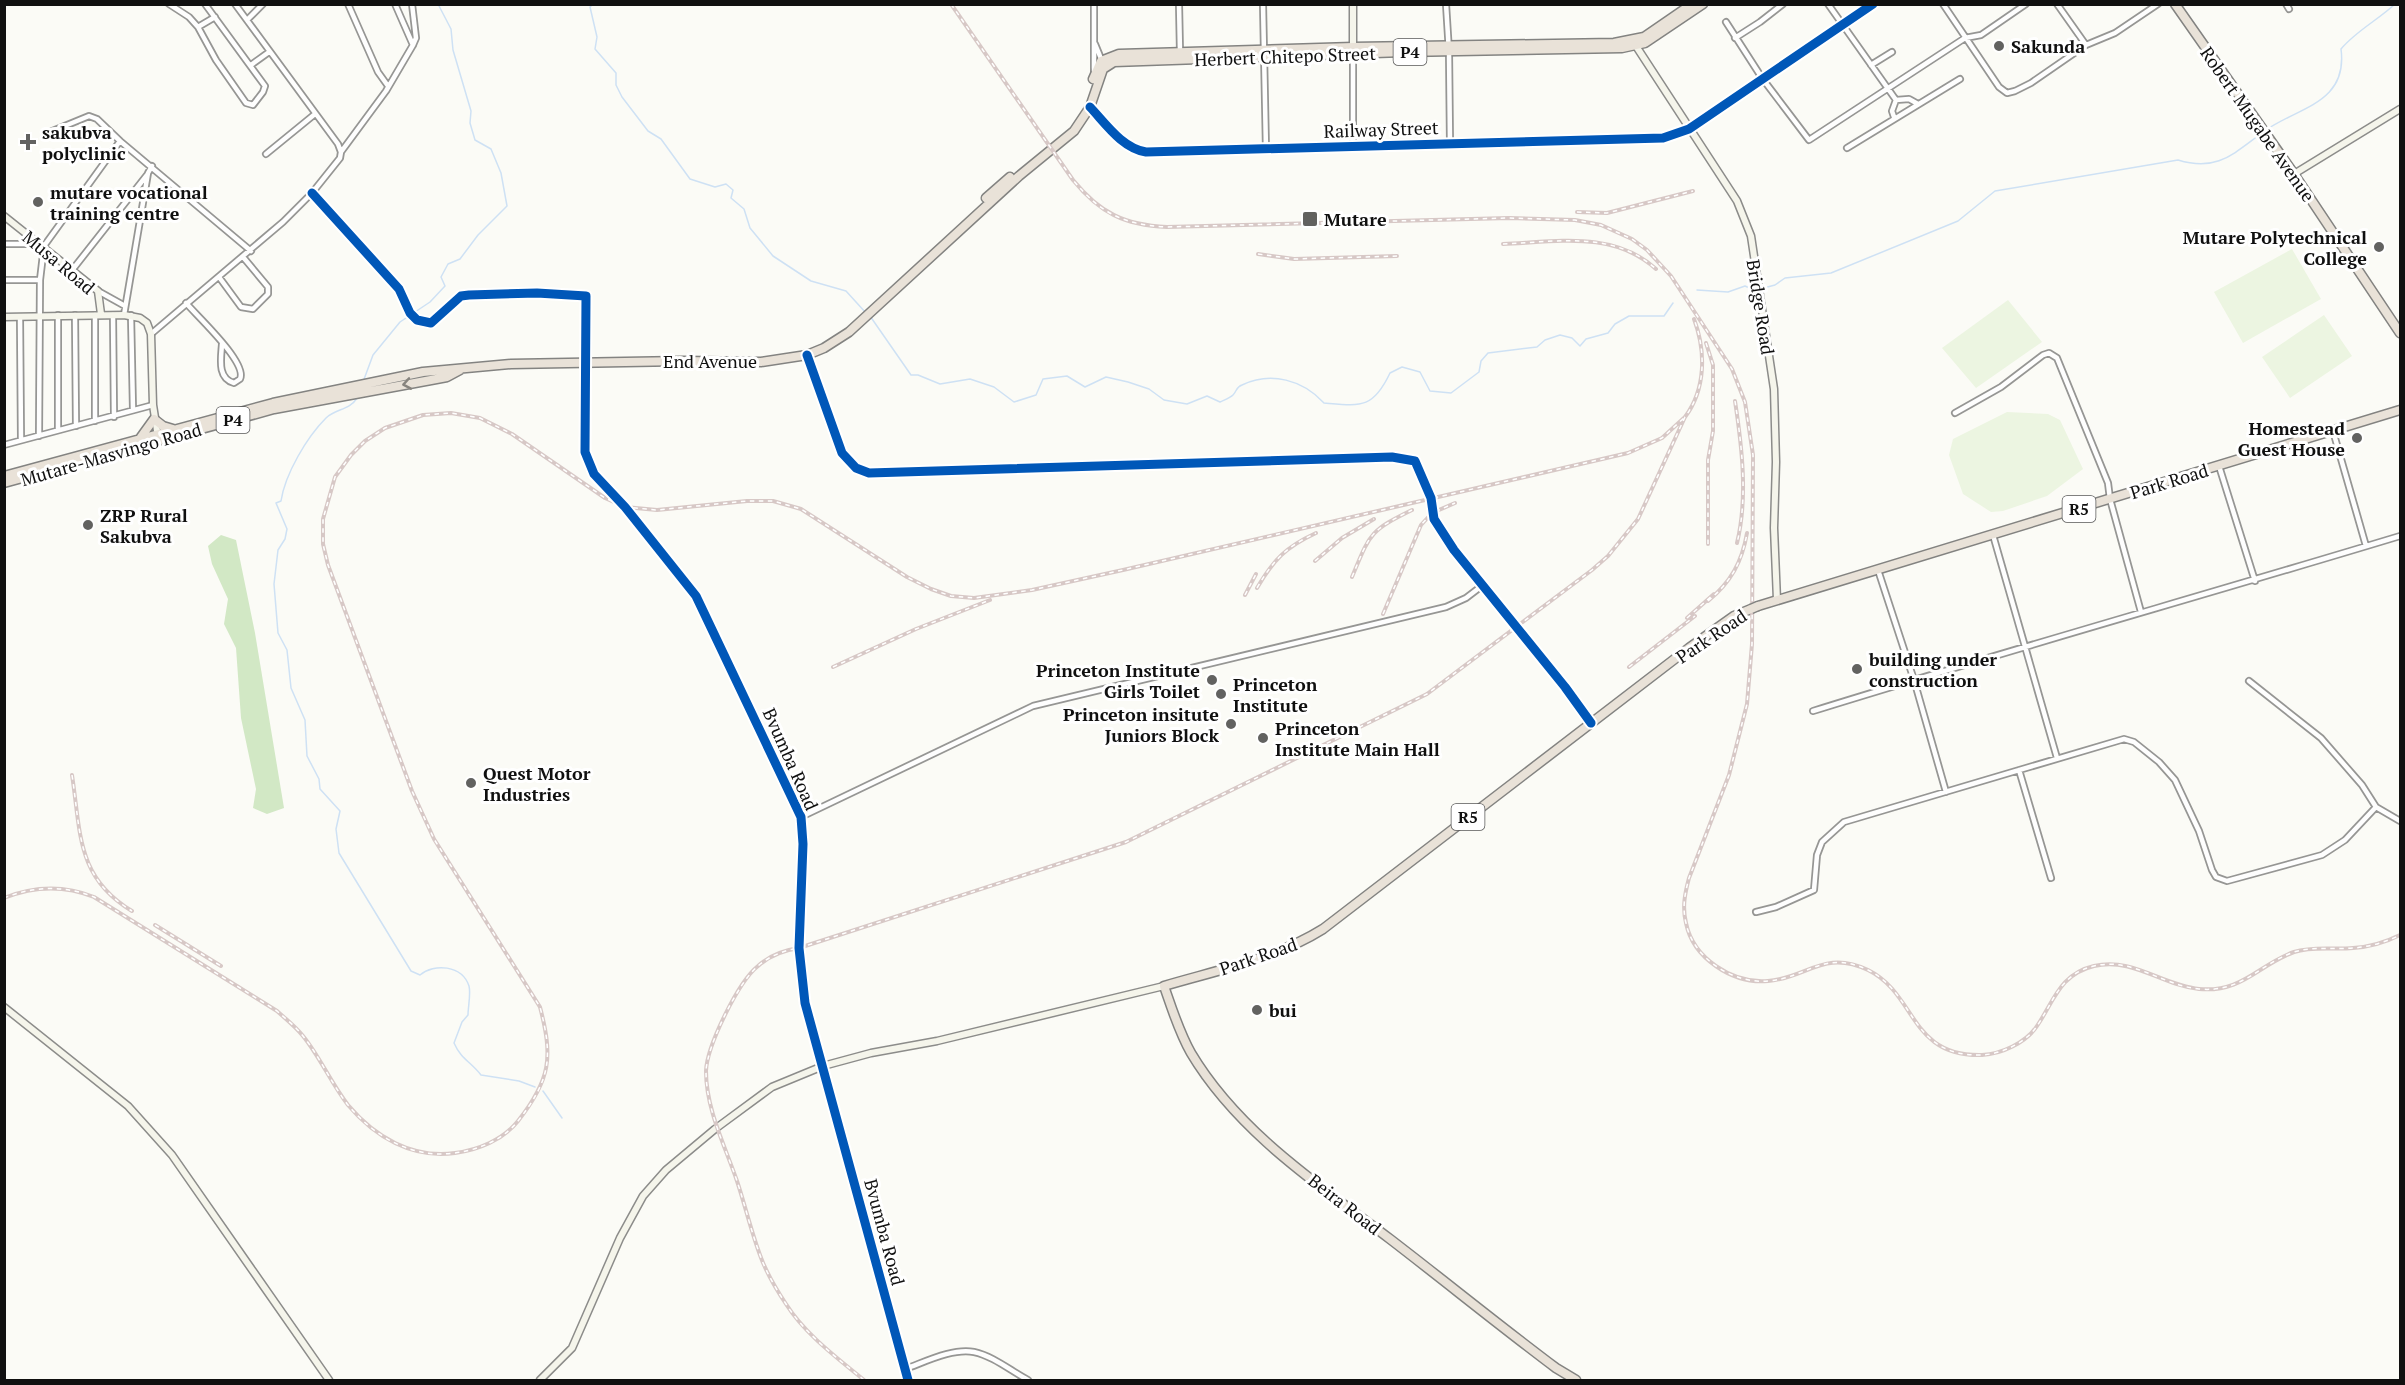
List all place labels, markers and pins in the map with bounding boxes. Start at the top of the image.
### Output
place label: Sakunda [2011,34,2085,58]
marker: Sakunda [1992,39,2006,53]
place label: sakubva polyclinic [42,120,126,165]
marker: sakubva polyclinic [19,133,37,151]
place label: mutare vocational training centre [50,180,208,225]
marker: mutare vocational training centre [31,195,45,209]
place label: Mutare [1324,207,1387,231]
marker: Mutare [1301,210,1319,228]
place label: Mutare Polytechnical College [2183,225,2367,270]
marker: Mutare Polytechnical College [2372,240,2386,254]
place label: Homestead Guest House [2238,416,2345,461]
marker: Homestead Guest House [2350,431,2364,445]
place label: ZRP Rural Sakubva [100,503,188,548]
marker: ZRP Rural Sakubva [81,518,95,532]
place label: building under construction [1868,647,1997,692]
place label: Princeton Institute Girls Toilet [1036,658,1200,703]
marker: building under construction [1850,662,1864,676]
place label: Princeton Institute [1233,672,1318,717]
marker: Princeton Institute Girls Toilet [1205,673,1219,687]
marker: Princeton Institute [1214,687,1228,701]
place label: Princeton insitute Juniors Block [1063,702,1219,747]
place label: Princeton Institute Main Hall [1275,716,1440,761]
marker: Princeton insitute Juniors Block [1224,717,1238,731]
marker: Princeton Institute Main Hall [1256,731,1270,745]
place label: Quest Motor Industries [483,761,591,806]
marker: Quest Motor Industries [464,776,478,790]
place label: bui [1268,998,1297,1022]
marker: bui [1250,1003,1264,1017]

